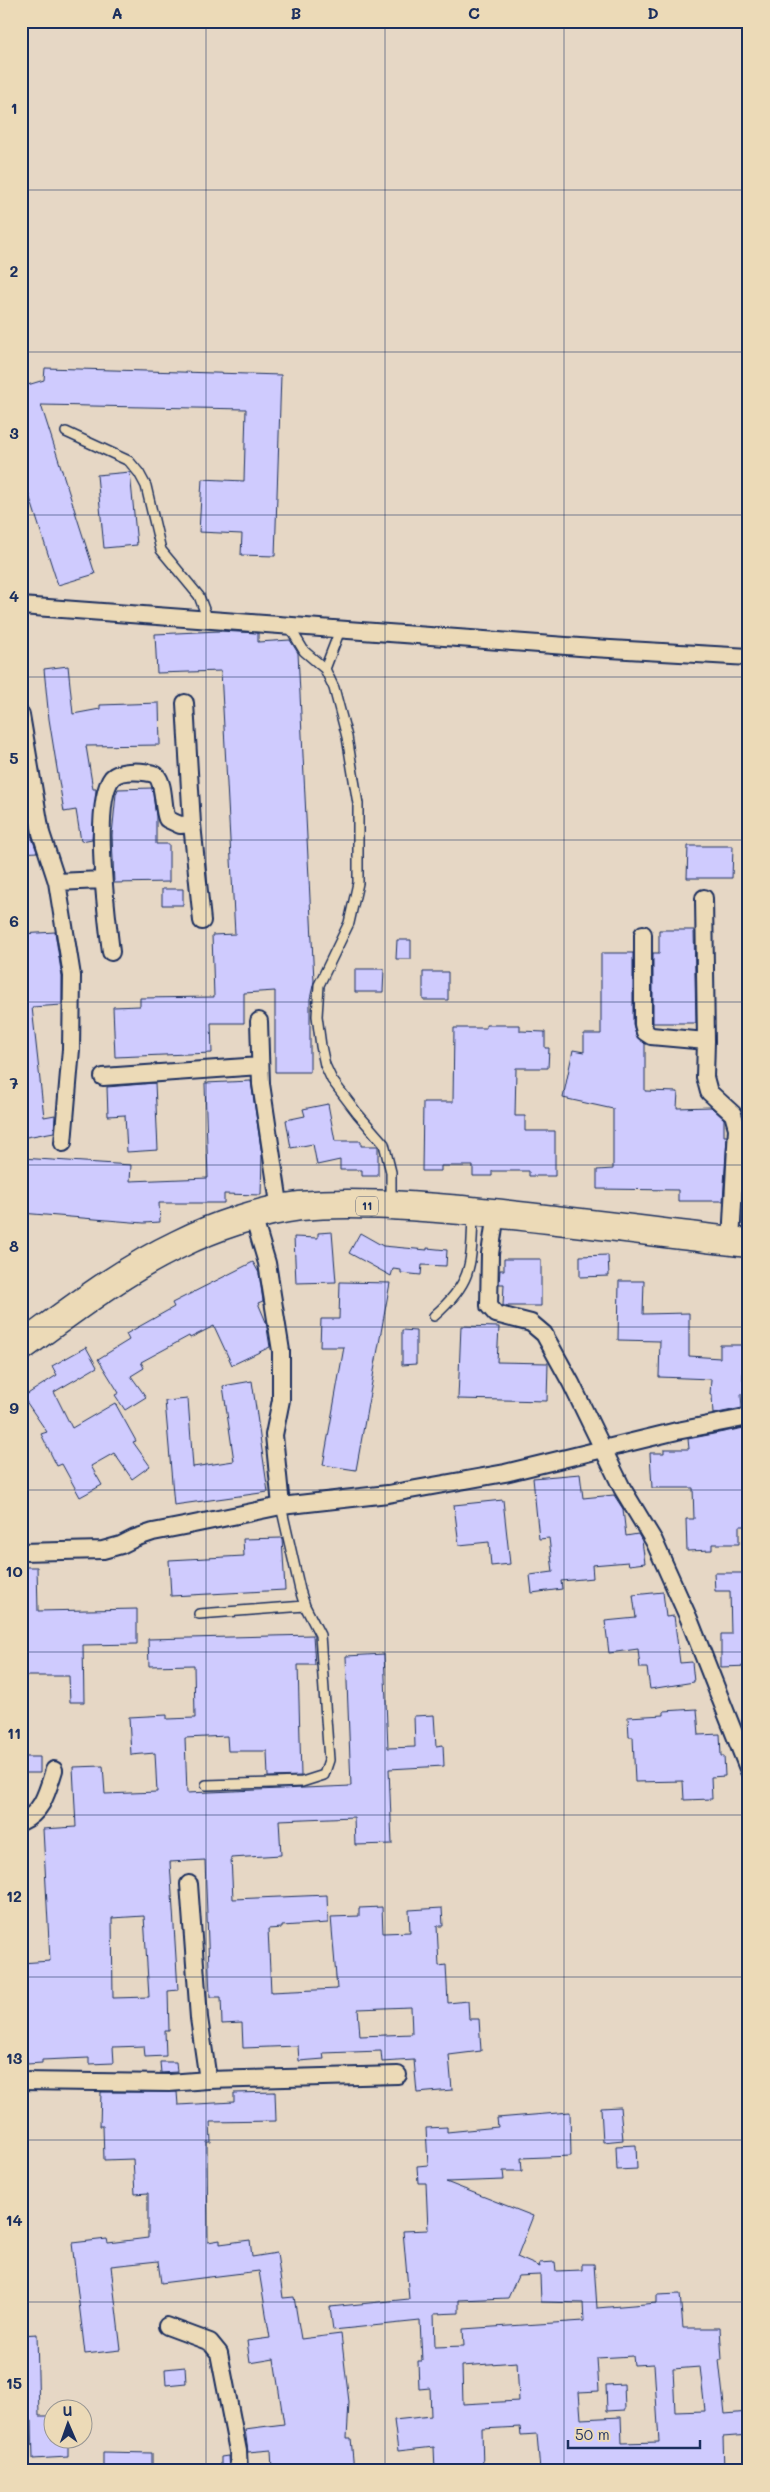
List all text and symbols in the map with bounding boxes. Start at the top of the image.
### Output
text: A [111,2,123,23]
text: B [291,2,301,23]
text: C [468,2,480,23]
text: D [647,2,659,23]
text: 1 [10,97,18,118]
text: 2 [10,260,19,281]
text: 3 [9,422,19,443]
text: 4 [9,585,19,606]
text: 5 [9,747,19,768]
text: 6 [9,910,19,931]
text: 7 [10,1072,19,1093]
road number: 11 [356,1196,378,1216]
text: 8 [9,1235,19,1256]
text: 9 [9,1397,19,1418]
text: 10 [5,1560,23,1581]
text: 11 [7,1722,21,1743]
text: 12 [6,1885,22,1906]
text: 13 [6,2047,23,2068]
text: 14 [5,2209,23,2230]
text: 15 [6,2372,22,2393]
north arrow [42,2400,92,2450]
text: U [62,2401,73,2420]
scale bar [568,2417,700,2449]
text: 50 m [575,2424,610,2444]

